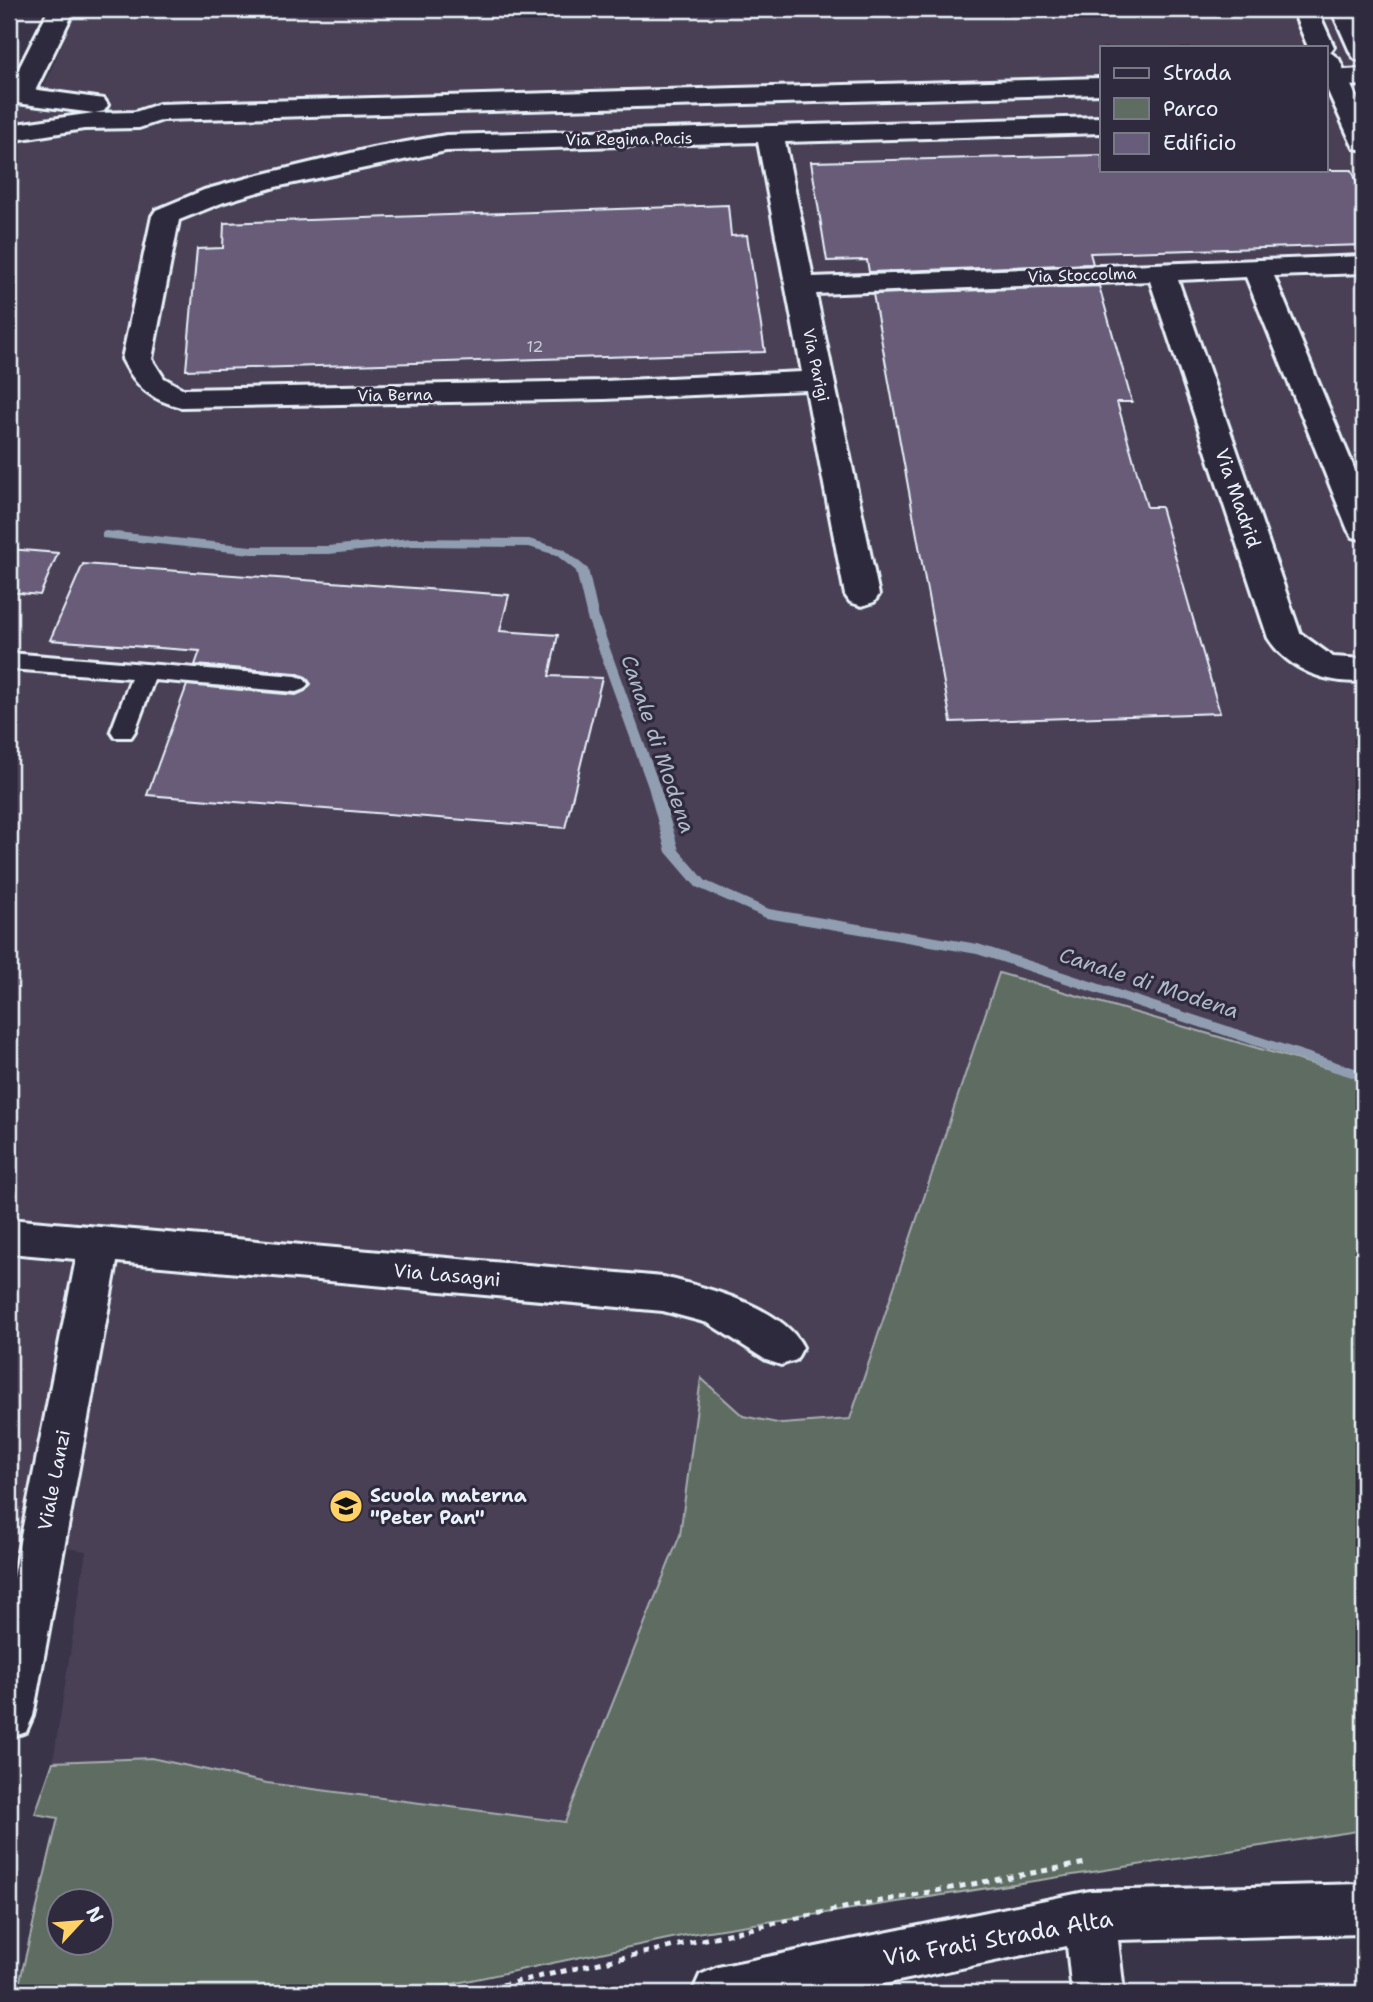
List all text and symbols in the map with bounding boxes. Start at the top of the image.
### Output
legend [1100,46,1328,172]
text: Strada [1163,59,1231,87]
text: Parco [1163,95,1218,123]
street label: Via Regina Pacis [565,127,693,151]
text: Edificio [1163,129,1236,157]
street label: Via Stoccolma [1027,263,1137,287]
street label: Via Parigi [798,327,834,403]
house number: 12 [526,336,544,357]
street label: Via Berna [357,384,433,406]
street label: Via Madrid [1209,445,1267,551]
water label: Canale di Modena [614,651,702,837]
water label: Canale di Modena [1056,941,1242,1025]
street label: Via Lasagni [392,1258,502,1292]
street label: Viale Lanzi [32,1427,76,1533]
place label: Scuola materna "Peter Pan" [370,1483,527,1530]
school or university icon: Scuola materna "Peter Pan" [327,1487,365,1525]
north arrow [46,1886,116,1956]
text: N [80,1903,109,1927]
street label: Via Frati Strada Alta [881,1903,1115,1973]

